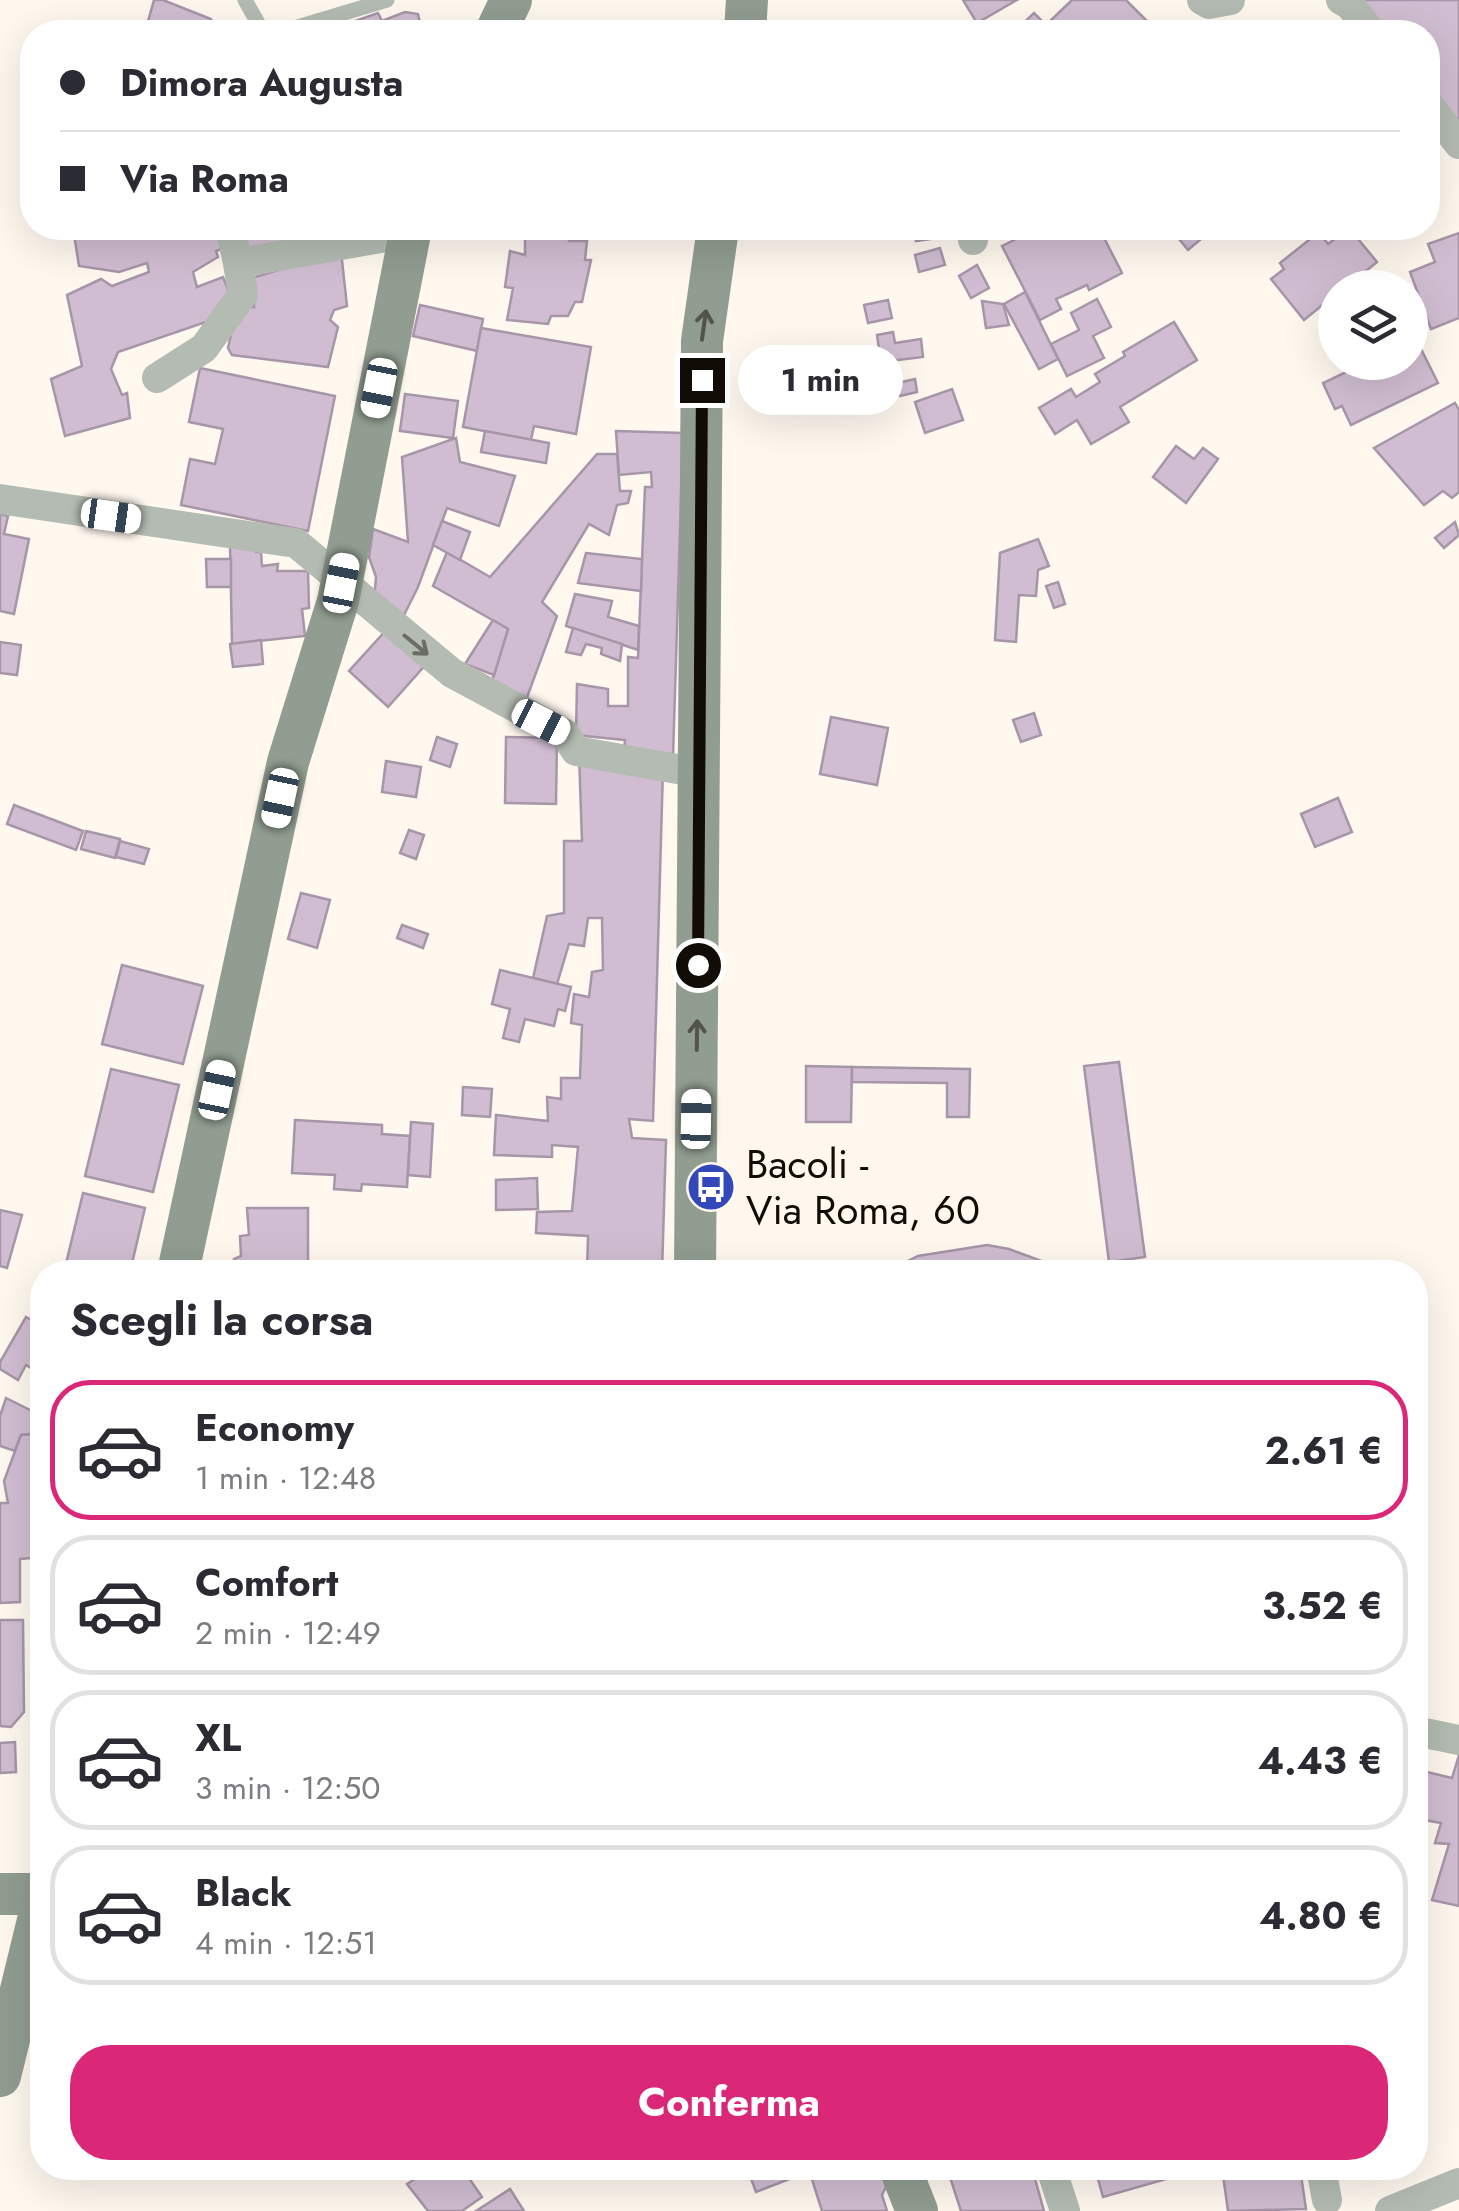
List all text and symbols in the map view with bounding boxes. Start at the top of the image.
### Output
text: Dimora Augusta [120,55,403,110]
text: Via Roma [120,151,289,206]
map controls [1318,270,1428,380]
button: layers [1318,270,1428,380]
one-way arrow [696,310,714,342]
callout: 1 min [737,345,902,415]
car [359,356,399,420]
text: 1 min [781,357,860,403]
route end [680,358,725,403]
car [79,497,143,535]
car [321,551,361,615]
one-way arrow [403,634,429,656]
car [507,695,575,749]
car [259,766,301,830]
route start [676,943,721,988]
one-way arrow [688,1020,707,1052]
car [196,1058,238,1122]
car [680,1089,712,1149]
place label: Bacoli - Via Roma, 60 [746,1135,980,1239]
bus stop icon: Bacoli - Via Roma, 60 [685,1161,737,1213]
text: Scegli la corsa [70,1287,374,1352]
text: Economy [195,1400,354,1455]
icon: car [75,1405,165,1495]
text: 2.61 € [1265,1423,1383,1478]
text: 1 min · 12:48 [195,1455,376,1501]
text: Comfort [195,1555,338,1610]
icon: car [75,1560,165,1650]
text: 3.52 € [1262,1578,1383,1633]
text: 2 min · 12:49 [195,1610,381,1656]
text: XL [195,1710,241,1765]
icon: car [75,1715,165,1805]
text: 4.43 € [1258,1733,1383,1788]
text: 3 min · 12:50 [195,1765,380,1811]
text: Black [195,1865,292,1920]
icon: car [75,1870,165,1960]
text: 4.80 € [1259,1888,1383,1943]
text: 4 min · 12:51 [195,1920,377,1966]
button: Conferma [70,2045,1388,2160]

